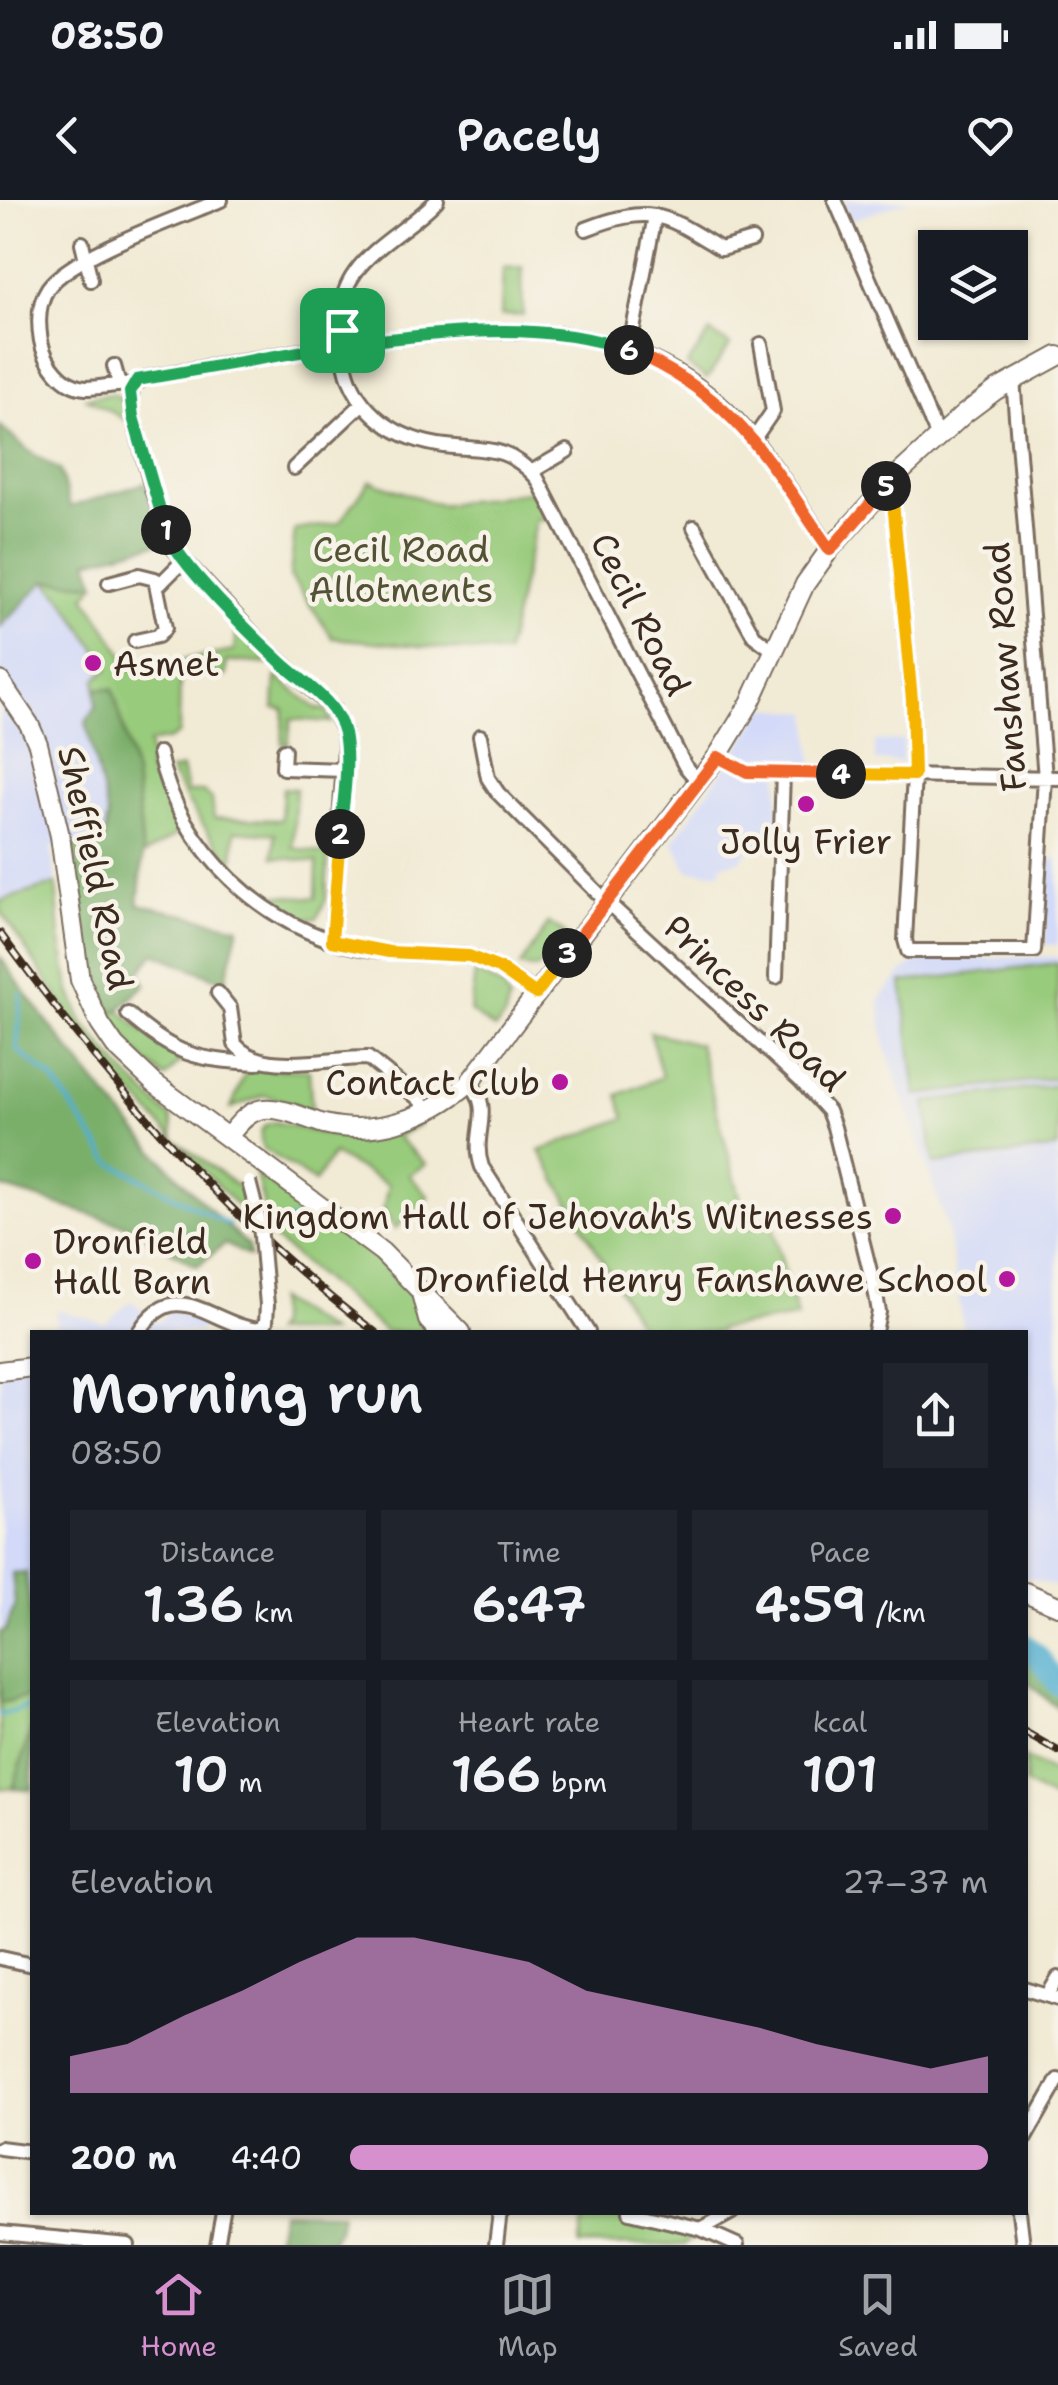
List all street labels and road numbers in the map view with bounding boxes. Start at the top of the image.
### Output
street label: Cecil Road [580,524,702,704]
street label: Fanshaw Road [973,541,1037,793]
street label: Sheffield Road [47,742,145,994]
street label: Princess Road [654,904,856,1102]

